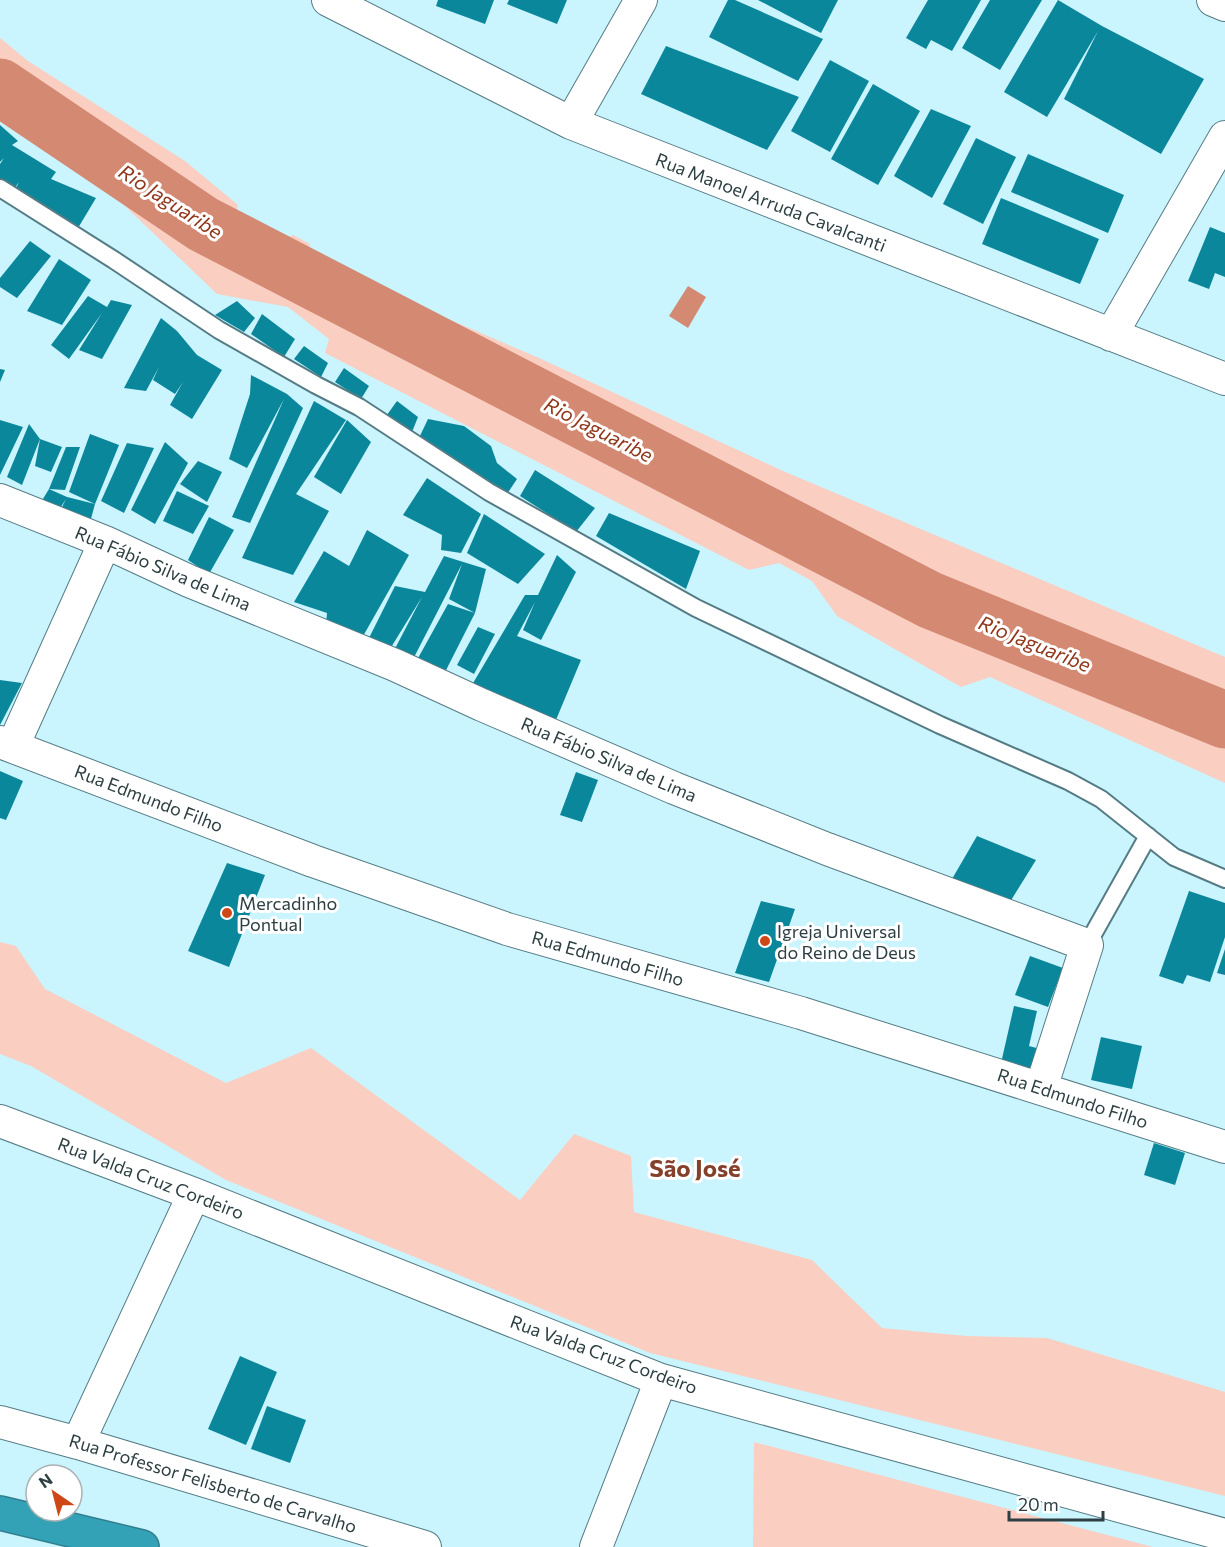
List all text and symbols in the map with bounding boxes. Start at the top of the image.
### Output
street label: Rua Manoel Arruda Cavalcanti [653,148,889,256]
water label: Rio Jaguaribe [115,159,228,244]
water label: Rio Jaguaribe [541,391,658,467]
street label: Rua Fábio Silva de Lima [72,521,254,615]
water label: Rio Jaguaribe [976,610,1095,677]
street label: Rua Fábio Silva de Lima [518,712,700,806]
street label: Rua Edmundo Filho [72,760,226,836]
place label: Mercadinho Pontual [239,892,337,935]
marker: Mercadinho Pontual [220,906,234,920]
place label: Igreja Universal do Reino de Deus [777,920,916,963]
street label: Rua Edmundo Filho [529,926,687,990]
marker: Igreja Universal do Reino de Deus [758,934,772,948]
street label: Rua Edmundo Filho [995,1063,1151,1133]
street label: Rua Valda Cruz Cordeiro [55,1132,247,1224]
district label: São José [649,1153,741,1182]
street label: Rua Valda Cruz Cordeiro [507,1310,701,1398]
street label: Rua Professor Felisberto de Carvalho [67,1429,359,1537]
north arrow [24,1463,84,1523]
text: N [35,1469,55,1492]
scale bar [1009,1484,1104,1522]
text: 20 m [1018,1493,1059,1515]

